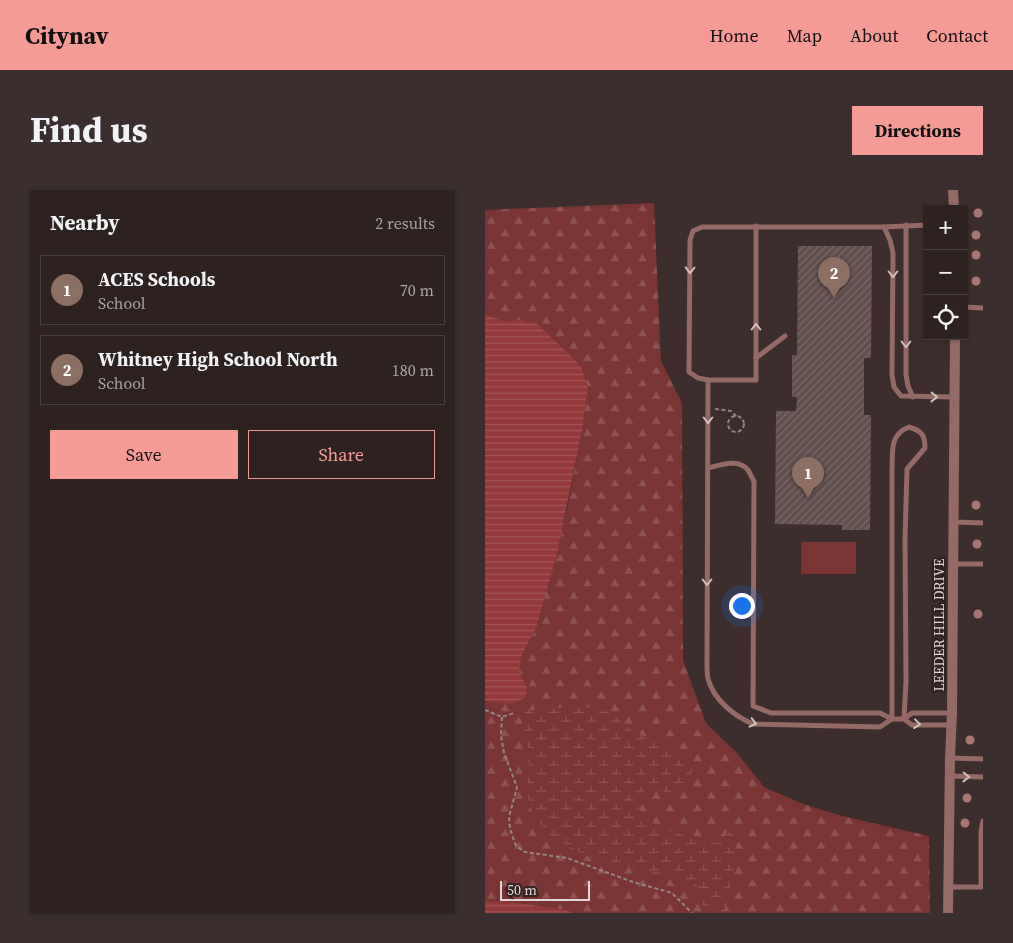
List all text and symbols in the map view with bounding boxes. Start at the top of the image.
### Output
text: Citynav [25,19,109,52]
text: Home [710,23,759,48]
text: Map [787,23,822,48]
text: About [850,23,898,48]
text: Contact [926,23,988,48]
text: Find us [30,106,148,154]
button: Directions [852,106,983,155]
map controls [923,205,968,340]
button: + [923,205,968,250]
text: Nearby [50,208,120,237]
text: 2 results [375,212,435,234]
button: − [923,250,968,295]
pin: 2 [818,257,850,298]
text: ACES Schools [98,266,215,292]
one-way arrow [685,266,695,274]
one-way arrow [888,270,898,278]
text: 1 [63,279,71,301]
text: 70 m [400,279,434,301]
text: School [98,292,146,314]
button: locate [923,295,968,340]
one-way arrow [751,323,761,330]
one-way arrow [901,340,911,348]
text: Whitney High School North [98,346,338,372]
text: 2 [63,359,71,381]
text: 180 m [392,359,434,381]
text: School [98,372,146,394]
one-way arrow [930,392,938,402]
one-way arrow [703,416,713,424]
button: Save [50,430,238,479]
button: Share [248,430,435,479]
pin: 1 [792,457,824,498]
street label: LEEDER HILL DRIVE [929,559,949,691]
one-way arrow [702,578,712,586]
your location [729,593,755,619]
one-way arrow [749,717,757,728]
one-way arrow [914,718,922,729]
one-way arrow [963,771,971,782]
scale bar [500,878,590,901]
text: 50 m [507,880,537,900]

